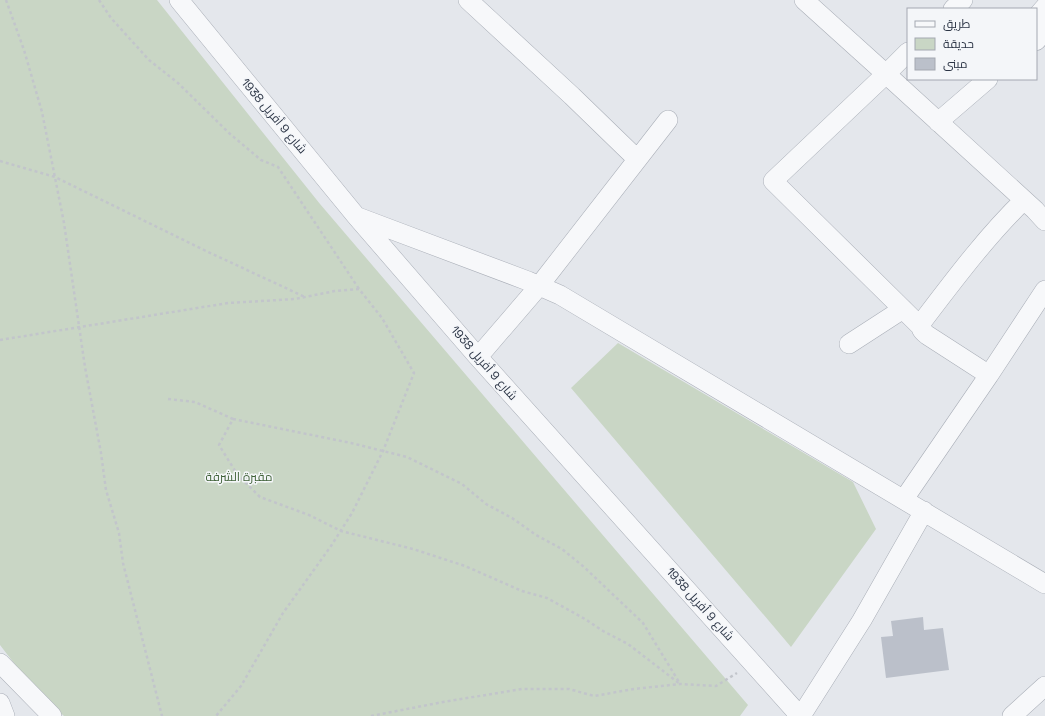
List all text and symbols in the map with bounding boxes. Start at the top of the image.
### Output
legend [907,8,1037,80]
text: طريق [943,16,971,32]
text: حديقة [943,36,974,52]
text: مبنى [943,56,968,72]
street label: شارع 9 أفريل 1938 [238,75,310,157]
street label: شارع 9 أفريل 1938 [447,322,521,404]
park label: مقبرة الشرفة [205,469,273,485]
street label: شارع 9 أفريل 1938 [663,564,737,644]

